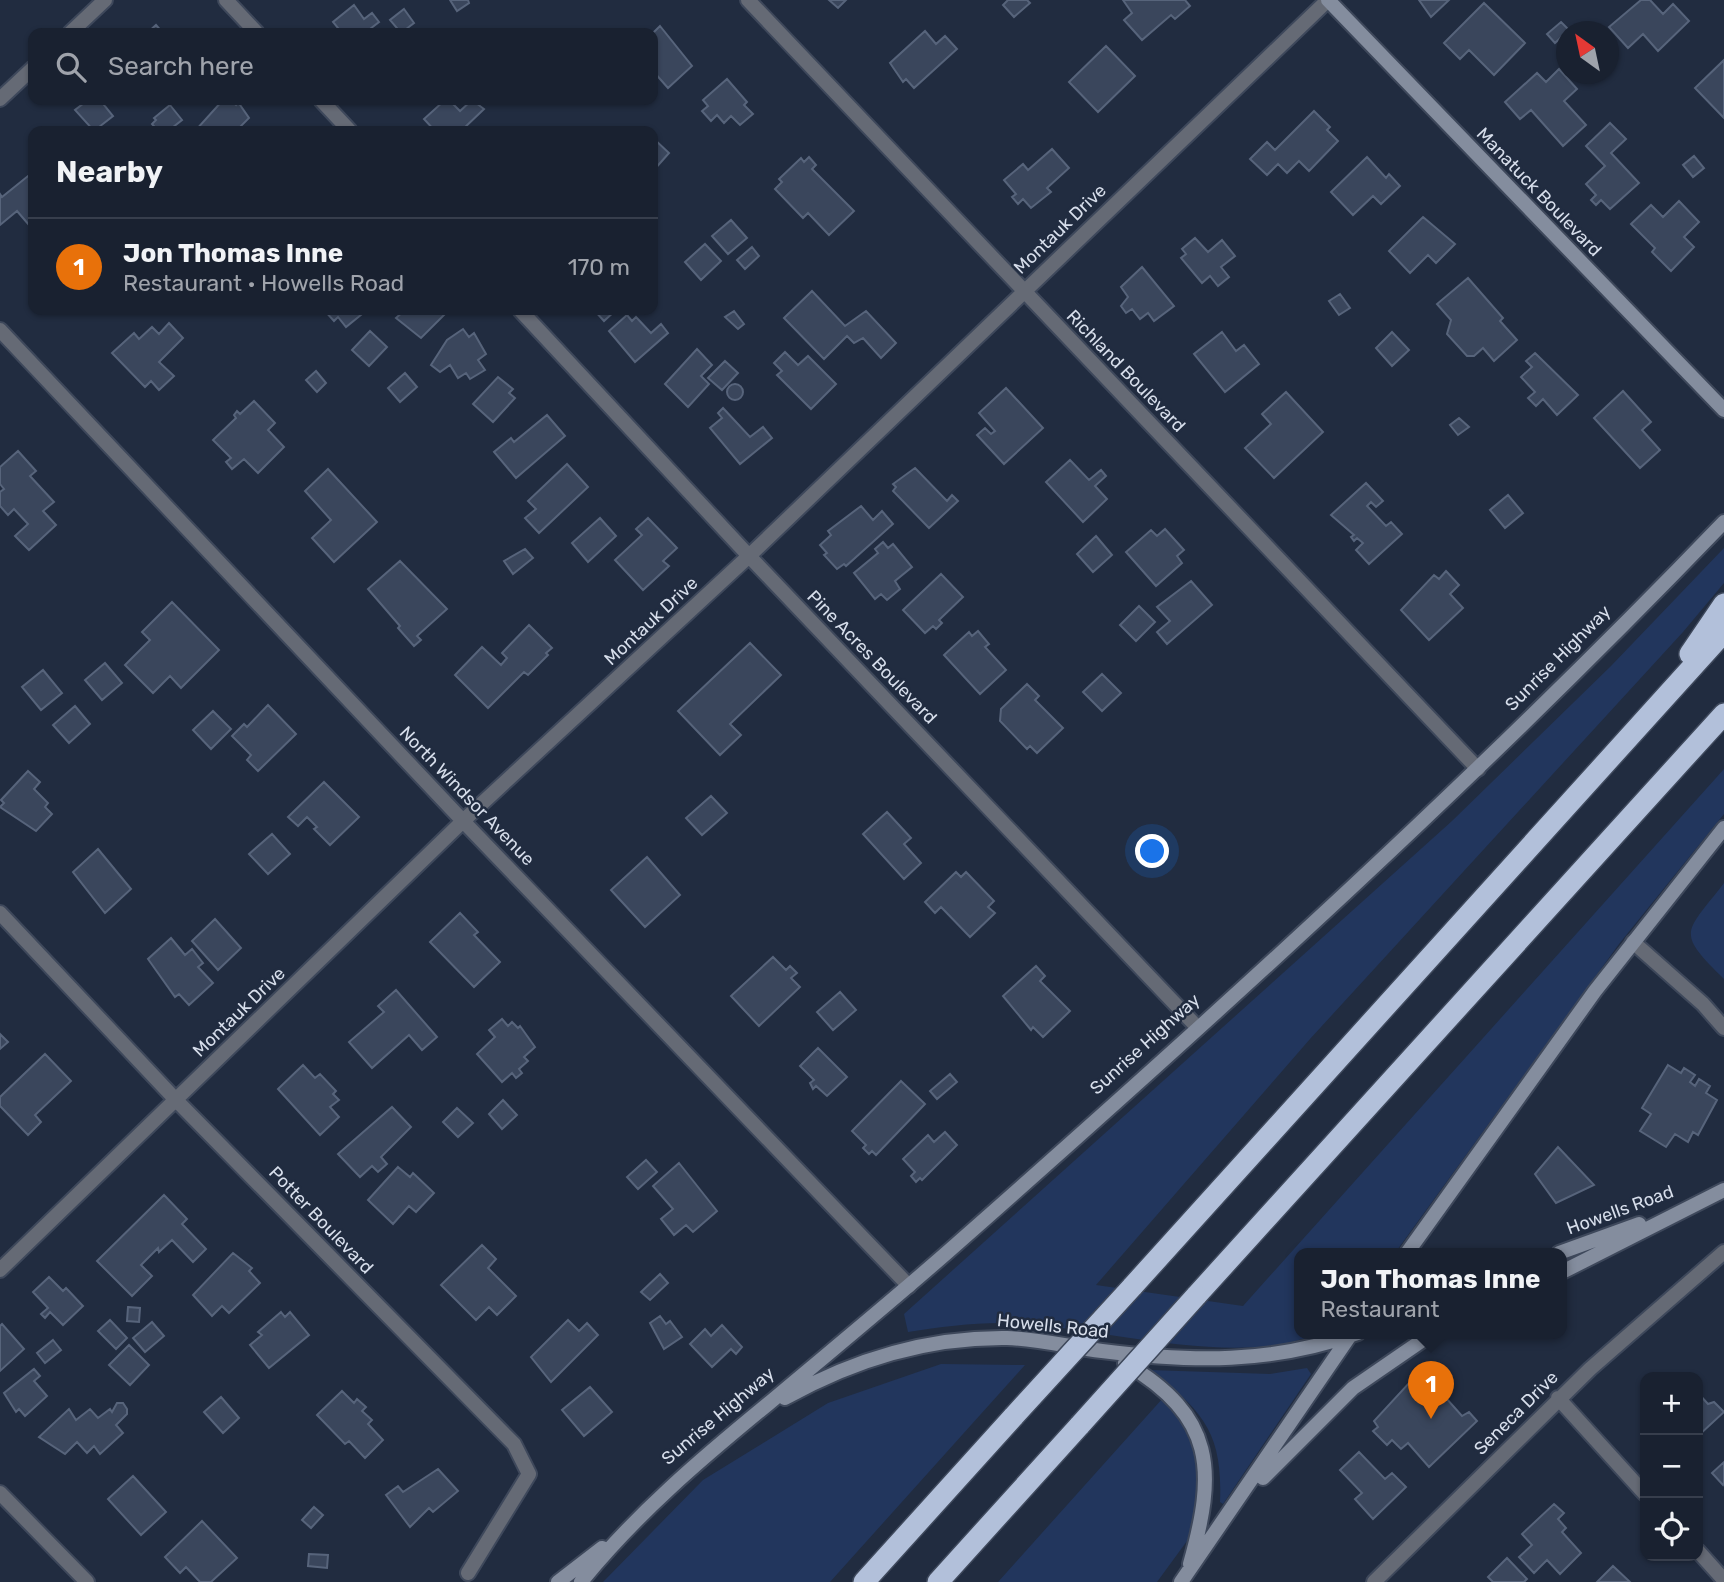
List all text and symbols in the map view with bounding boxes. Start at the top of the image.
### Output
north arrow [1556,21,1619,84]
search box [28,28,658,105]
icon: search [52,48,90,86]
text: Search here [108,51,254,82]
street label: Manatuck Boulevard [1472,123,1606,261]
text: Nearby [56,154,163,190]
street label: Montauk Drive [1009,179,1111,279]
text: Jon Thomas Inne [123,238,343,269]
text: 1 [73,253,85,281]
text: 170 m [568,253,630,281]
text: Restaurant · Howells Road [123,269,404,297]
street label: Richland Boulevard [1062,305,1190,437]
street label: Montauk Drive [600,572,702,670]
street label: Pine Acres Boulevard [803,586,941,728]
street label: Sunrise Highway [1501,601,1615,715]
street label: North Windsor Avenue [395,722,539,870]
your location [1135,834,1169,868]
street label: Montauk Drive [188,962,290,1062]
street label: Sunrise Highway [1085,989,1205,1099]
street label: Potter Boulevard [264,1162,378,1278]
street label: Howells Road [1564,1180,1676,1240]
popup [1294,1248,1567,1339]
text: Jon Thomas Inne [1320,1264,1541,1295]
text: Restaurant [1320,1295,1439,1323]
street label: Howells Road [996,1309,1110,1343]
pin: 1 [1408,1361,1454,1419]
street label: Sunrise Highway [657,1362,779,1470]
street label: Seneca Drive [1469,1366,1563,1460]
map controls [1640,1372,1703,1561]
button: + [1640,1372,1703,1435]
button: − [1640,1435,1703,1498]
button: locate [1640,1498,1703,1561]

